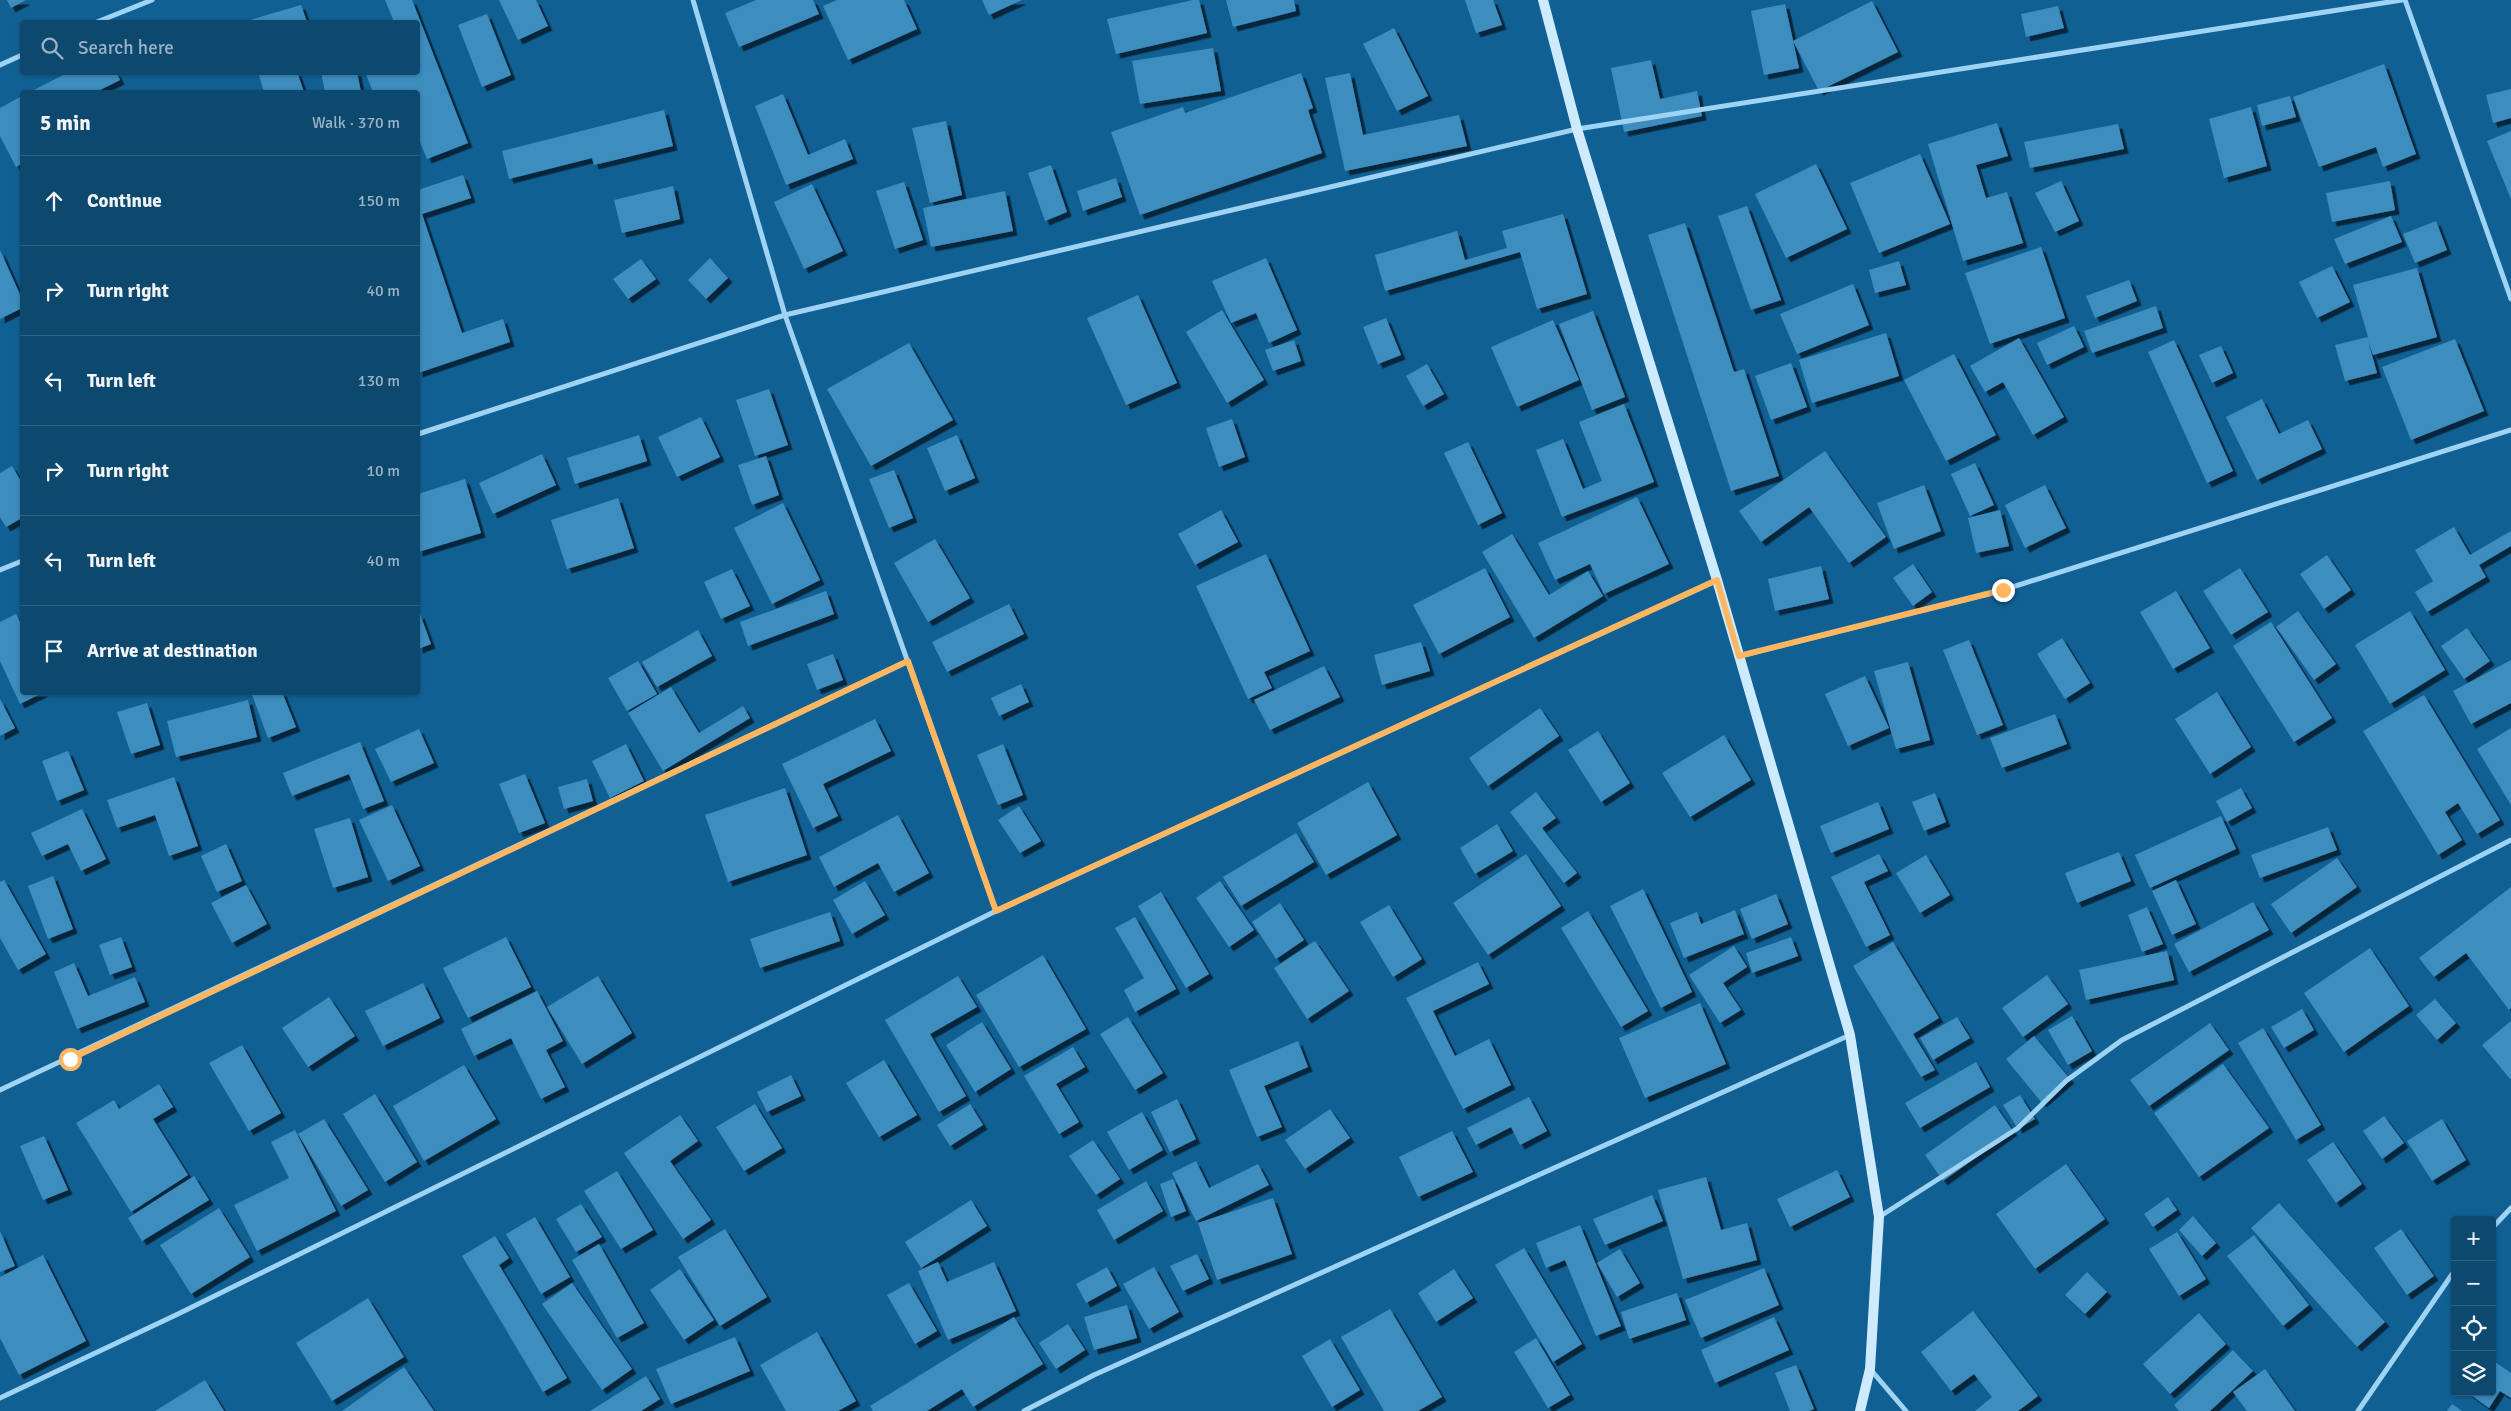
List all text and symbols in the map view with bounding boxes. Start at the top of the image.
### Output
search box [20,20,420,75]
icon: search [38,34,66,62]
text: Search here [78,36,174,60]
text: 5 min [40,110,91,136]
text: Walk · 370 m [312,113,400,133]
icon: ahead [40,187,68,215]
text: Continue [87,189,162,213]
text: 150 m [358,191,400,211]
icon: right [40,277,68,305]
text: Turn right [87,279,169,303]
text: 40 m [366,281,400,301]
icon: left [40,367,68,395]
text: Turn left [87,369,156,393]
text: 130 m [358,371,400,391]
icon: right [40,457,68,485]
text: Turn right [87,459,169,483]
text: 10 m [366,461,400,481]
icon: left [40,547,68,575]
text: Turn left [87,549,156,573]
text: 40 m [366,551,400,571]
route end [1992,579,2015,602]
icon: arrive [40,637,68,665]
text: Arrive at destination [87,639,258,663]
route start [59,1048,82,1071]
map controls [2451,1216,2496,1396]
button: + [2451,1216,2496,1261]
button: − [2451,1261,2496,1306]
button: locate [2451,1306,2496,1351]
button: layers [2451,1351,2496,1396]

